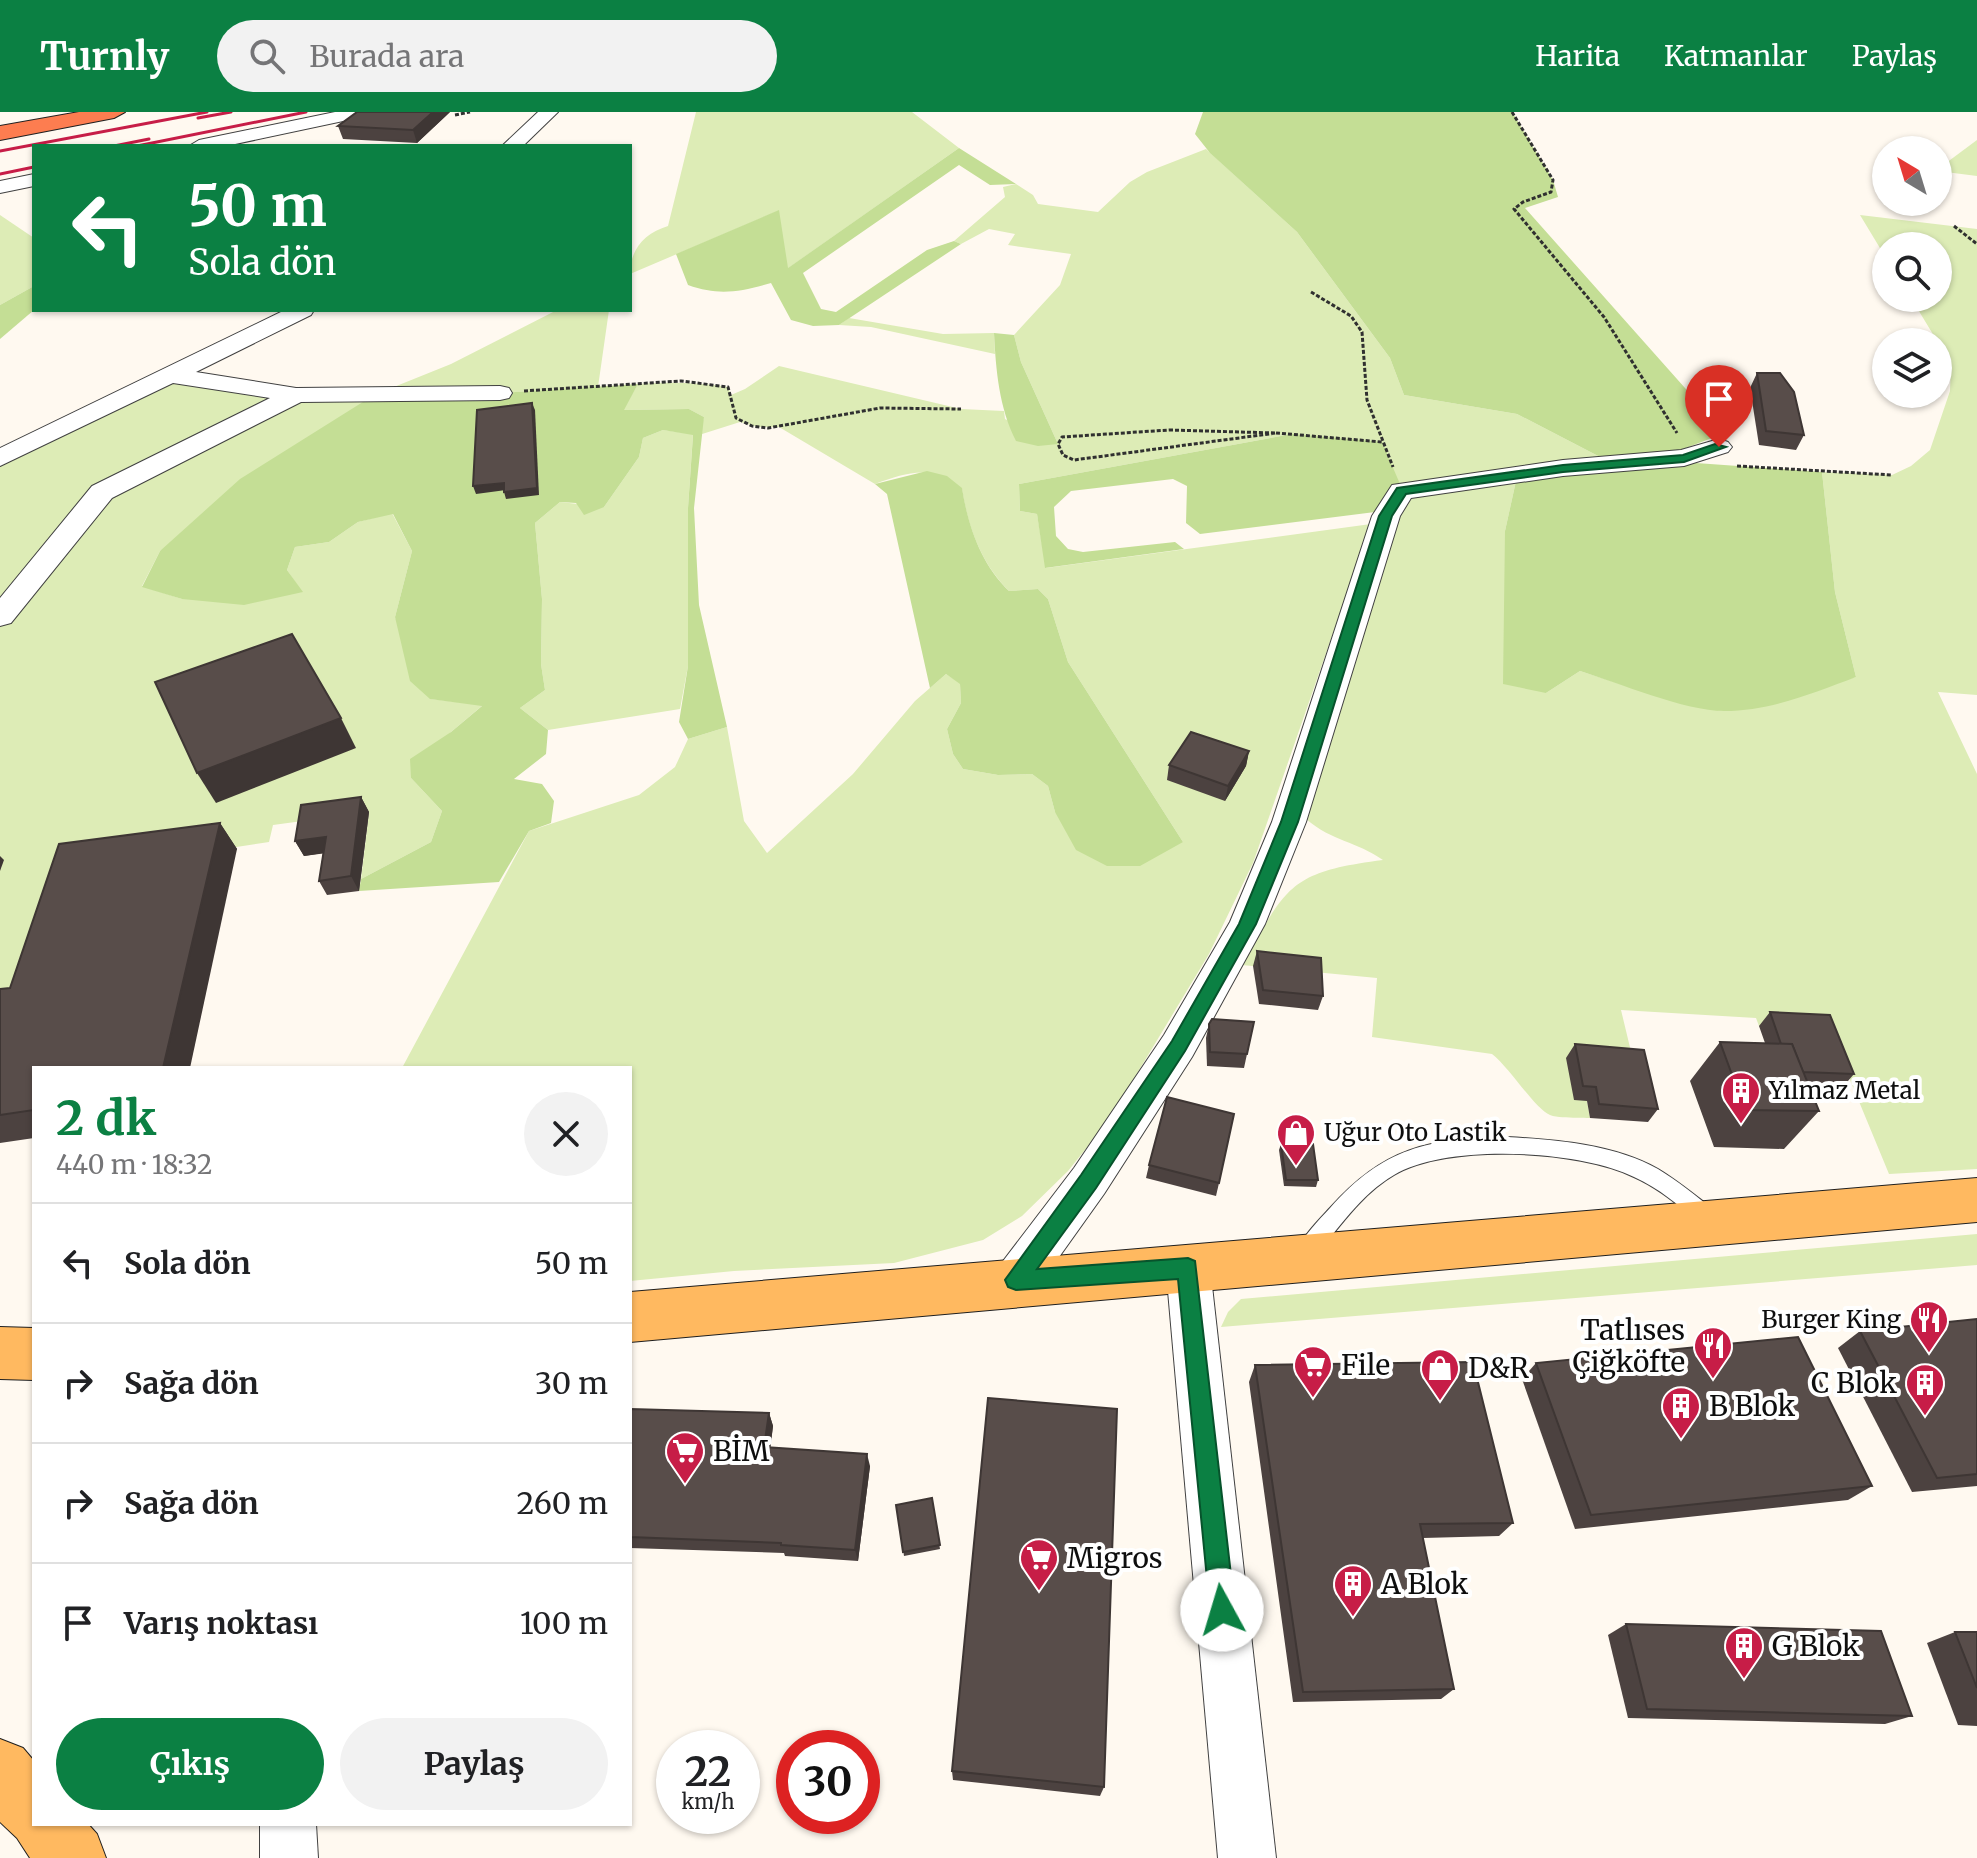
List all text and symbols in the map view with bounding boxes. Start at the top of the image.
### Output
search box [217,20,777,92]
text: Turnly [40,33,169,80]
icon: search [245,34,289,78]
text: Burada ara [309,37,464,75]
text: Harita [1535,38,1620,74]
text: Katmanlar [1664,38,1808,74]
text: Paylaş [1852,38,1937,74]
north arrow [1872,136,1952,216]
map controls [1872,136,1952,408]
text: 50 m [188,171,327,241]
icon: left [56,176,160,280]
button: search [1872,232,1952,312]
text: Sola dön [188,240,336,285]
button: layers [1872,328,1952,408]
pin [1685,365,1753,447]
icon: arrive [1697,377,1741,421]
building icon: Yılmaz Metal [1720,1070,1762,1125]
place label: Yılmaz Metal [1768,1075,1920,1106]
text: 2 dk [56,1088,156,1148]
button: close [524,1092,608,1176]
shop icon: Uğur Oto Lastik [1275,1112,1317,1167]
place label: Uğur Oto Lastik [1324,1117,1507,1148]
text: 440 m · 18:32 [56,1148,212,1181]
icon: left [56,1241,100,1285]
text: Sola dön [124,1244,251,1282]
text: 50 m [535,1244,608,1282]
restaurant icon: Burger King [1908,1299,1950,1354]
place label: Burger King [1761,1304,1901,1335]
place label: Tatlıses Çiğköfte [1572,1312,1685,1380]
restaurant icon: Tatlıses Çiğköfte [1692,1325,1734,1380]
supermarket icon: File [1292,1344,1334,1399]
place label: File [1341,1347,1390,1383]
shop icon: D&R [1419,1347,1461,1402]
place label: D&R [1468,1350,1529,1386]
icon: right [56,1361,100,1405]
building icon: C Blok [1904,1362,1946,1417]
text: Sağa dön [124,1364,259,1402]
text: 30 m [535,1364,608,1402]
place label: C Blok [1811,1365,1897,1401]
building icon: B Blok [1660,1385,1702,1440]
place label: B Blok [1709,1388,1796,1424]
supermarket icon: BİM [664,1430,706,1485]
place label: BİM [713,1433,770,1469]
icon: right [56,1481,100,1525]
text: Sağa dön [124,1484,259,1522]
text: 260 m [517,1484,608,1522]
supermarket icon: Migros [1018,1537,1060,1592]
place label: Migros [1067,1540,1163,1576]
building icon: A Blok [1332,1563,1374,1618]
place label: A Blok [1380,1566,1469,1602]
position arrow [1180,1568,1264,1652]
icon: arrive [56,1601,100,1645]
text: Varış noktası [124,1604,318,1642]
text: 100 m [520,1604,608,1642]
building icon: G Blok [1723,1625,1765,1680]
place label: G Blok [1772,1628,1860,1664]
button: Çıkış [56,1718,324,1810]
button: Paylaş [340,1718,608,1810]
speed limit sign: 30 [776,1730,880,1834]
text: 22 [685,1747,731,1797]
text: km/h [682,1789,734,1814]

